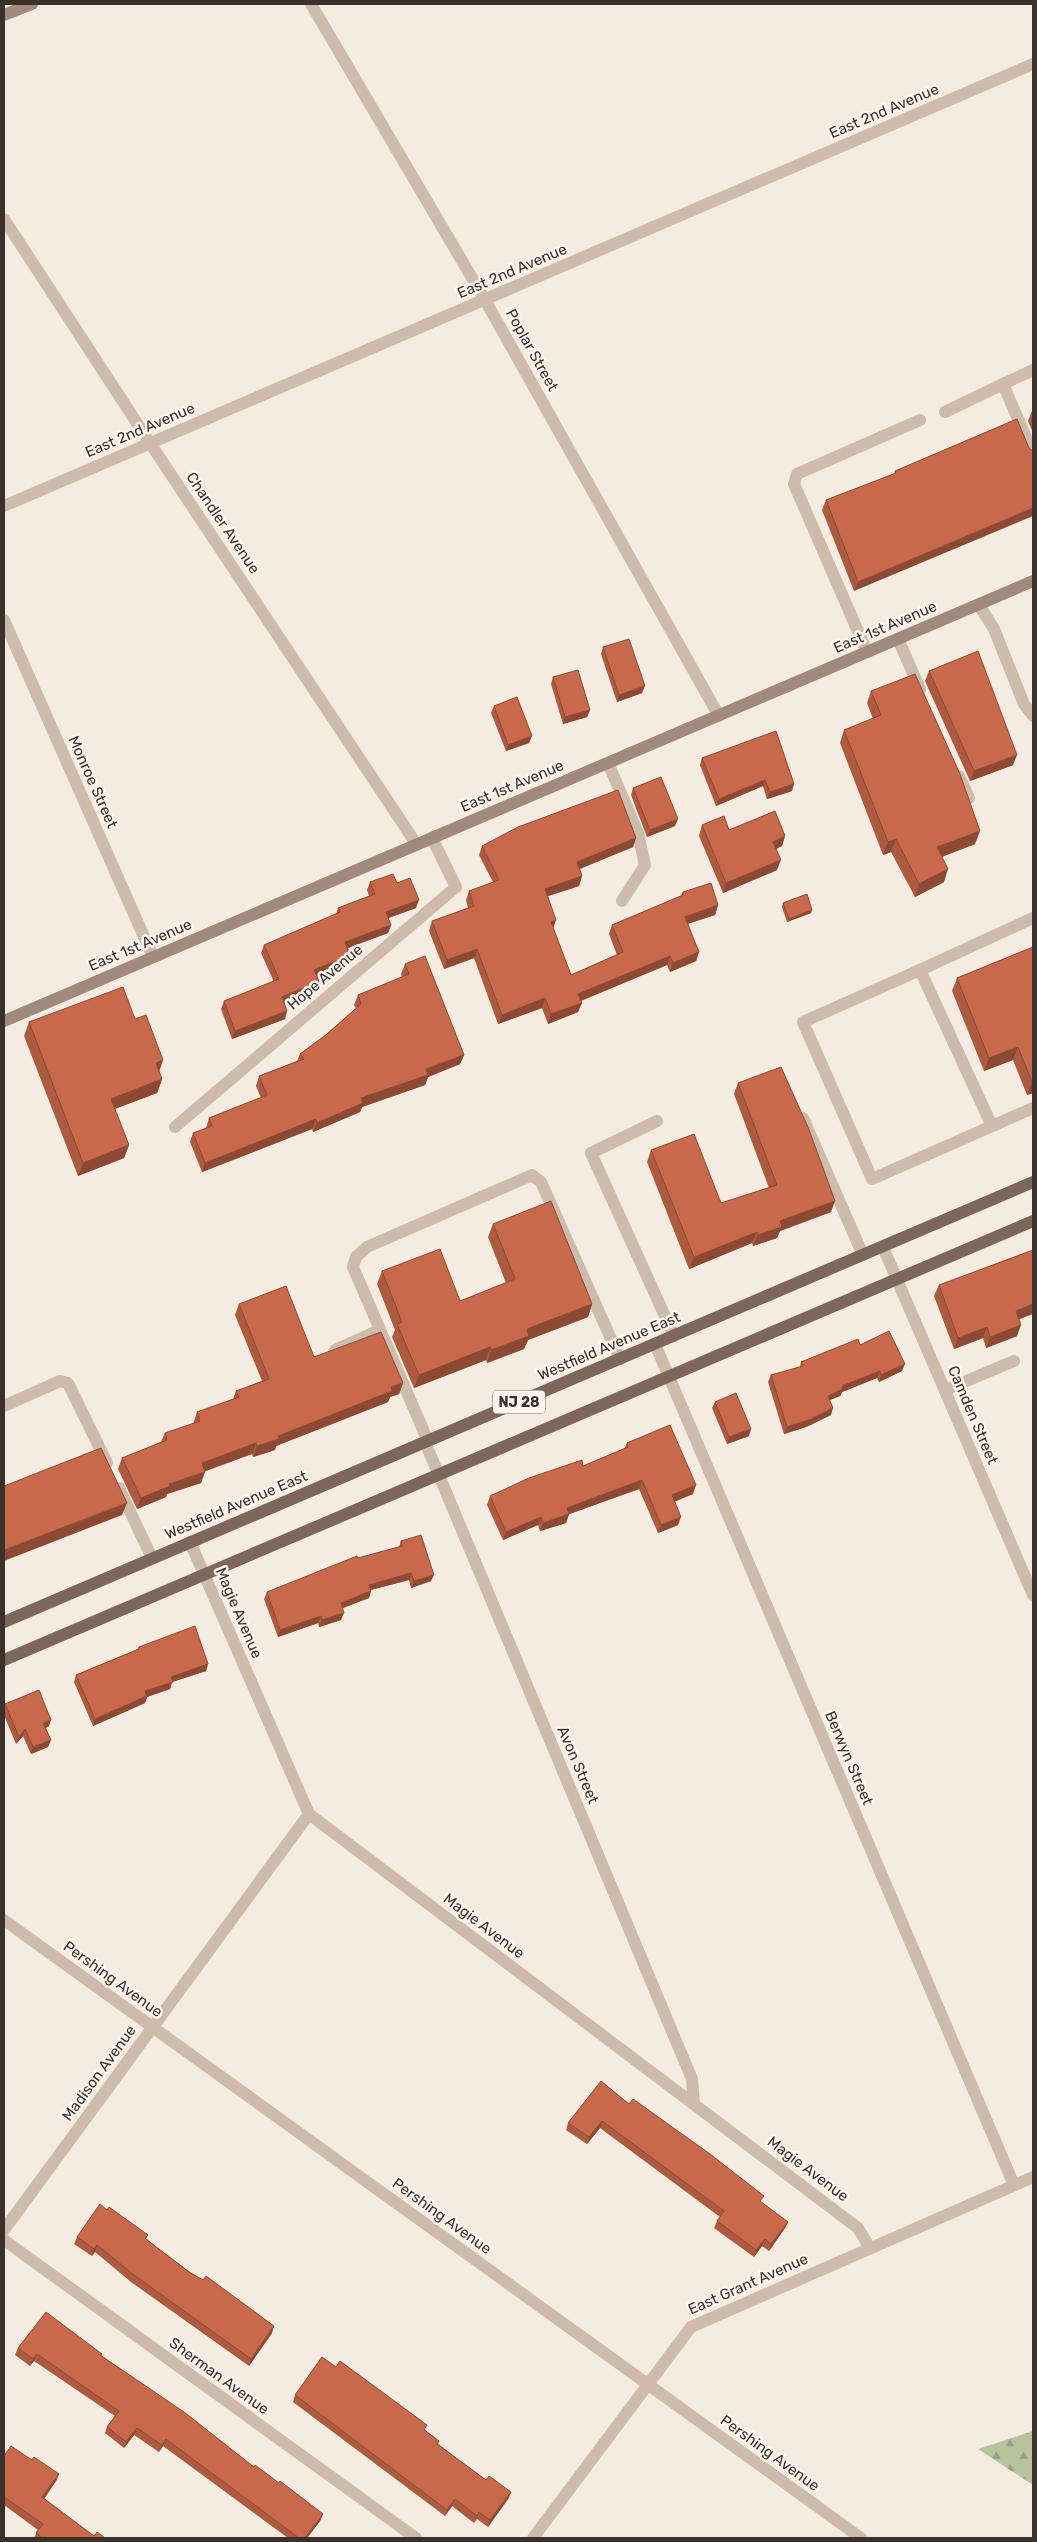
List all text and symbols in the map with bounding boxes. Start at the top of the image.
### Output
street label: East 2nd Avenue [827,80,941,142]
street label: East 2nd Avenue [455,240,569,302]
street label: Poplar Street [502,306,562,394]
street label: East 2nd Avenue [83,399,197,461]
street label: Chandler Avenue [182,469,264,577]
street label: East 1st Avenue [831,597,939,657]
street label: Monroe Street [65,733,121,831]
street label: East 1st Avenue [458,756,566,816]
street label: East 1st Avenue [86,915,194,975]
street label: Hope Avenue [284,940,366,1014]
street label: Westfield Avenue East [535,1308,683,1384]
street label: Camden Street [944,1363,1002,1467]
road number: NJ 28 [493,1390,545,1414]
street label: Westfield Avenue East [162,1467,310,1543]
street label: Magie Avenue [212,1565,266,1661]
street label: Berwyn Street [821,1708,877,1808]
street label: Avon Street [554,1724,602,1807]
street label: Magie Avenue [440,1890,528,1962]
street label: Pershing Avenue [60,1937,166,2021]
street label: Madison Avenue [58,2022,140,2124]
street label: Magie Avenue [764,2133,852,2205]
street label: Pershing Avenue [389,2174,495,2258]
street label: East Grant Avenue [685,2249,811,2319]
street label: Sherman Avenue [166,2334,272,2418]
street label: Pershing Avenue [717,2411,823,2495]

